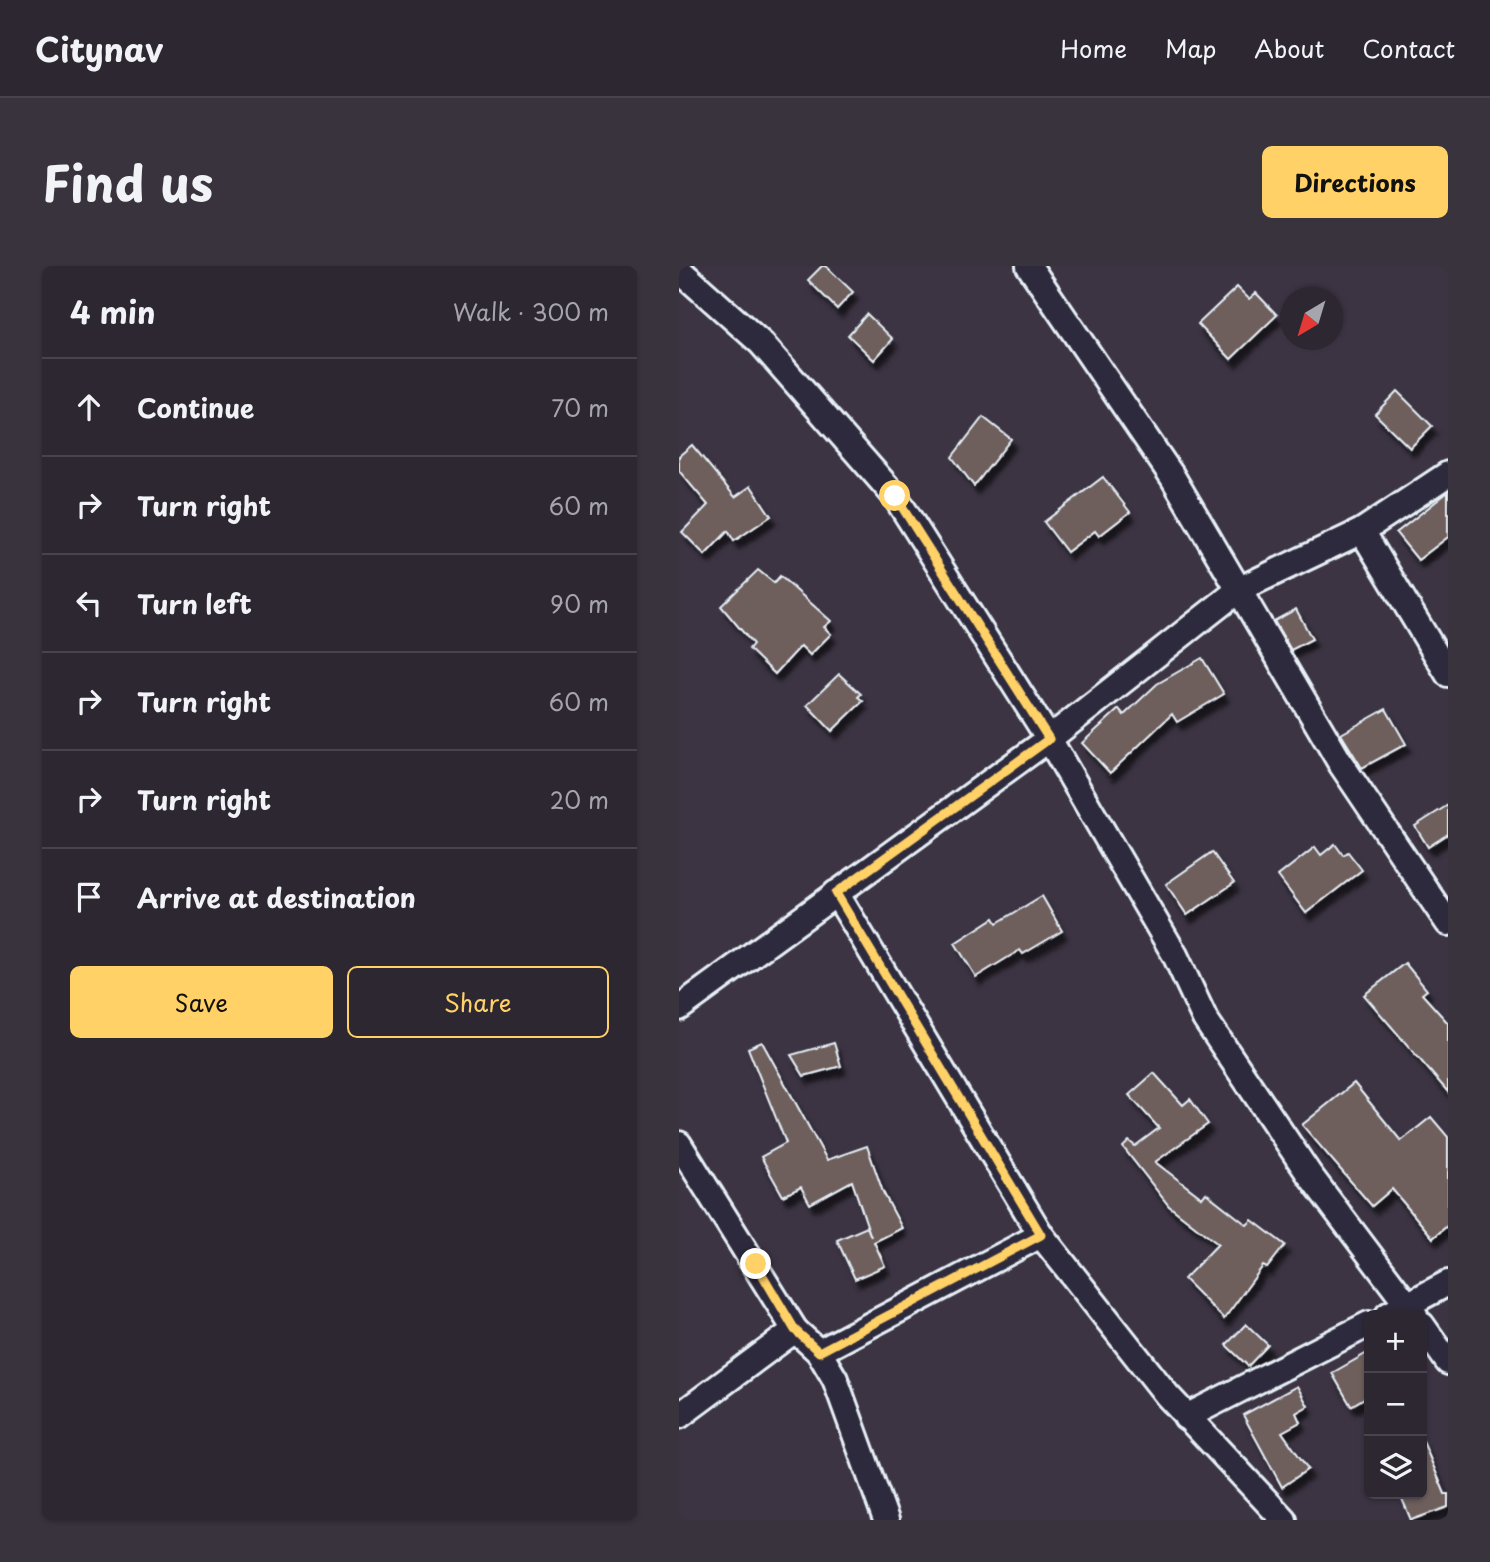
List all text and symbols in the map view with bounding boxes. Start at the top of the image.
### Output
text: Citynav [35,23,163,73]
text: Home [1060,30,1127,66]
text: Map [1165,30,1216,66]
text: About [1254,30,1324,66]
text: Contact [1362,30,1455,66]
text: Find us [42,145,213,219]
button: Directions [1262,146,1448,218]
north arrow [1280,287,1343,350]
text: 4 min [70,289,156,334]
text: Walk · 300 m [453,294,609,329]
icon: ahead [70,388,108,426]
text: Continue [137,388,254,427]
text: 70 m [551,390,609,425]
route start [879,480,910,511]
icon: right [70,486,108,524]
text: Turn right [137,486,271,525]
text: 60 m [549,488,609,523]
icon: left [70,584,108,622]
text: Turn left [137,584,252,623]
text: 90 m [550,586,609,621]
icon: right [70,682,108,720]
text: Turn right [137,682,271,721]
text: 60 m [549,684,609,719]
icon: right [70,780,108,818]
text: Turn right [137,780,271,819]
text: 20 m [550,782,609,817]
icon: arrive [70,878,108,916]
text: Arrive at destination [137,878,416,917]
button: Save [70,966,333,1038]
button: Share [347,966,609,1038]
route end [740,1248,771,1279]
map controls [1364,1310,1427,1499]
button: + [1364,1310,1427,1373]
button: − [1364,1373,1427,1436]
button: layers [1364,1436,1427,1499]

